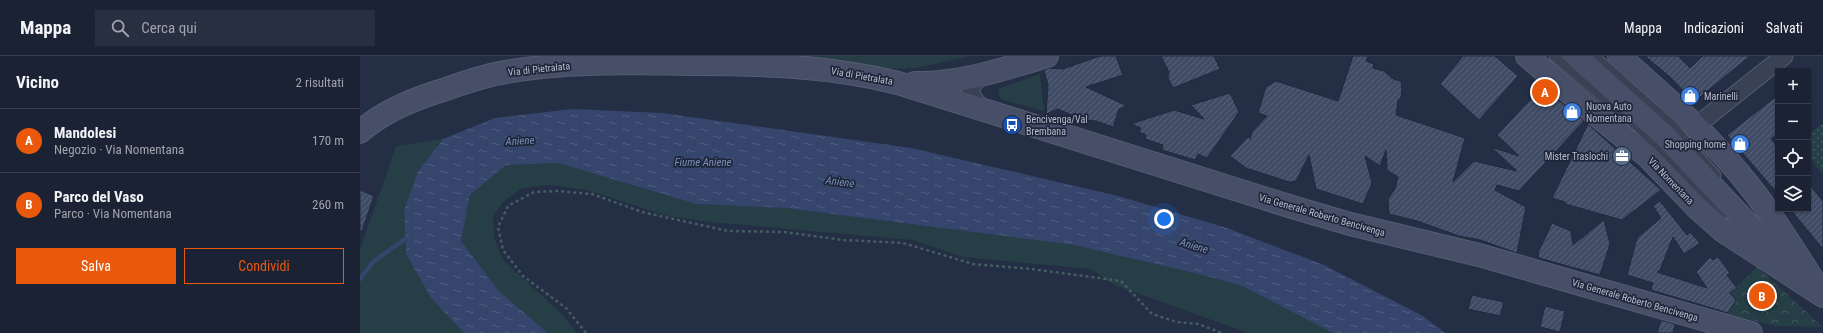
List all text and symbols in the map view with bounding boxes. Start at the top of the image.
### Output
search box [95,10,375,46]
text: Mappa [20,16,71,39]
icon: search [109,17,131,39]
text: Cerca qui [141,19,197,37]
text: Mappa [1624,20,1662,36]
text: Indicazioni [1684,20,1744,36]
text: Salvati [1766,20,1803,36]
street label: Via di Pietralata [507,60,571,78]
street label: Via di Pietralata [830,65,894,87]
map controls [1775,68,1811,212]
button: + [1775,68,1811,104]
text: Vicino [16,72,59,92]
text: 2 risultati [296,75,344,90]
pin: A [1532,77,1558,107]
shop icon: Marinelli [1679,85,1701,107]
place label: Marinelli [1704,91,1738,102]
shop icon: Nuova Auto Nomentana [1561,101,1583,123]
place label: Nuova Auto Nomentana [1586,101,1632,124]
button: − [1775,104,1811,140]
bus stop icon: Bencivenga/Val Brembana [1001,114,1023,136]
place label: Bencivenga/Val Brembana [1026,114,1088,137]
text: Mandolesi [54,124,116,142]
text: A [25,133,33,148]
text: 170 m [312,133,344,148]
shop icon: Shopping home [1729,133,1751,155]
water label: Aniene [504,134,535,148]
place label: Shopping home [1665,139,1726,150]
button: locate [1775,140,1811,176]
text: Negozio · Via Nomentana [54,142,184,157]
office icon: Mister Traslochi [1611,145,1633,167]
place label: Mister Traslochi [1545,151,1608,162]
street label: Via Nomentana [1646,155,1696,207]
water label: Fiume Aniene [674,156,732,169]
water label: Aniene [824,174,855,190]
button: layers [1775,176,1811,212]
text: Parco del Vaso [54,188,144,206]
street label: Via Generale Roberto Bencivenga [1258,192,1387,238]
text: B [25,197,33,212]
text: 260 m [312,197,344,212]
text: Parco · Via Nomentana [54,206,172,221]
your location [1154,209,1174,229]
water label: Aniene [1177,235,1210,256]
button: Salva [16,248,176,284]
button: Condividi [184,248,344,284]
street label: Via Generale Roberto Bencivenga [1571,277,1700,323]
pin: B [1749,281,1775,311]

